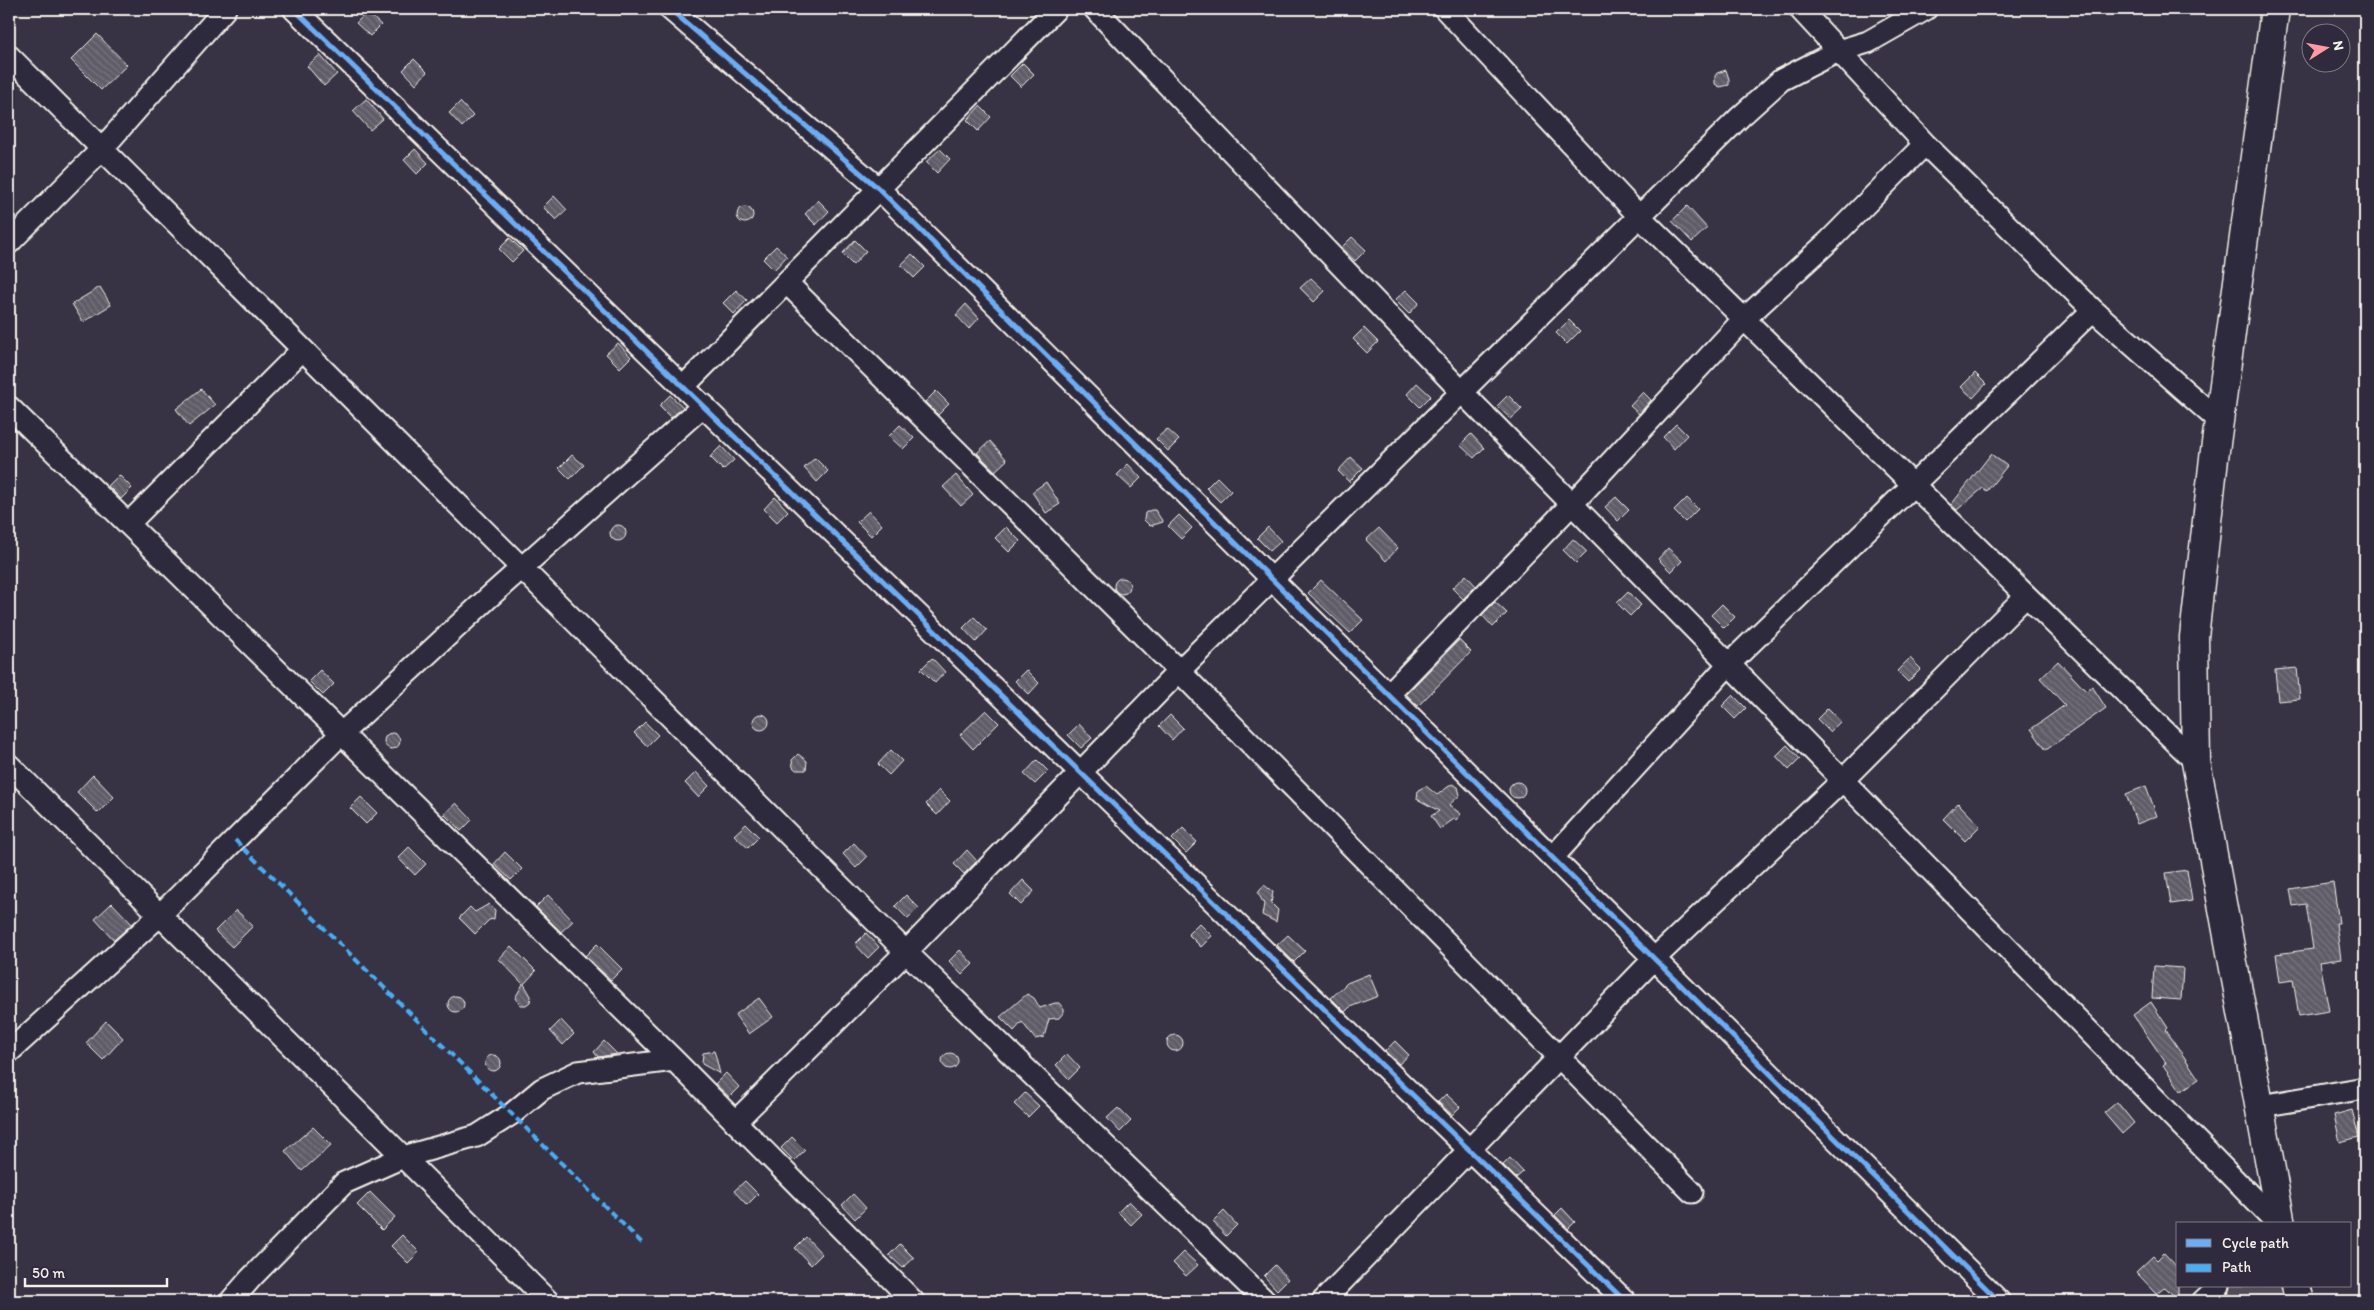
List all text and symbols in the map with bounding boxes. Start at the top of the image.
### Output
north arrow [2302,22,2352,72]
text: N [2329,39,2348,52]
legend [2176,1222,2352,1288]
text: Cycle path [2222,1234,2289,1252]
scale bar [25,1255,168,1287]
text: Path [2222,1258,2251,1276]
text: 50 m [32,1264,65,1282]

